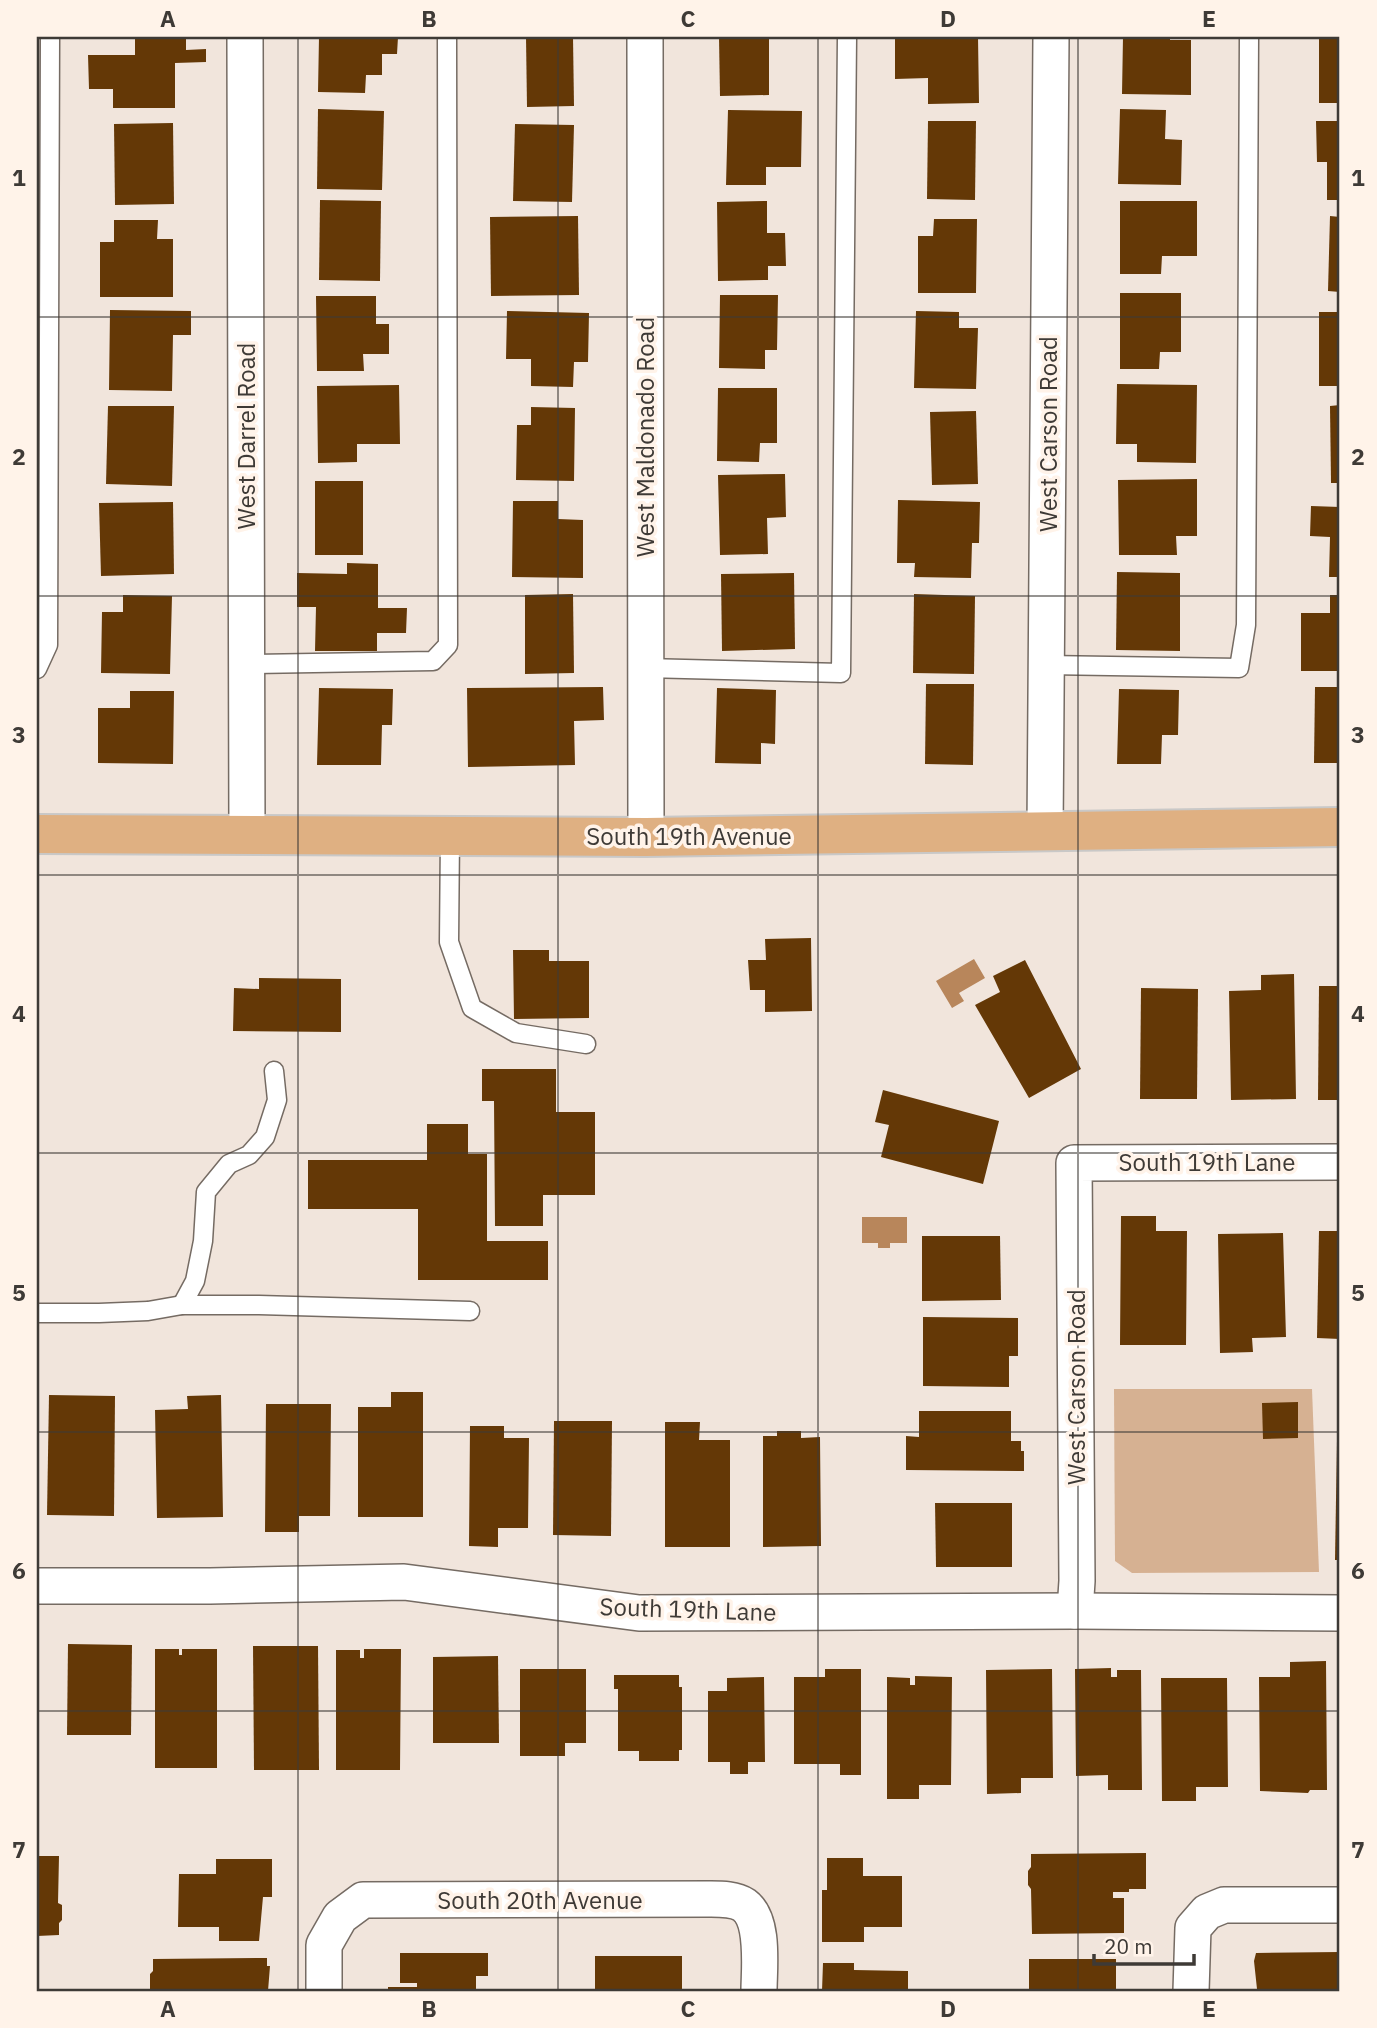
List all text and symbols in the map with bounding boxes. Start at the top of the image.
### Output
text: A [160,3,176,33]
text: B [421,3,437,33]
text: C [681,3,696,33]
text: D [940,3,956,33]
text: E [1202,3,1216,33]
text: 1 [12,162,26,192]
text: 1 [1351,162,1365,192]
street label: West Maldonado Road [629,317,661,557]
street label: West Carson Road [1032,336,1064,532]
street label: West Darrel Road [230,343,262,529]
text: 2 [12,441,26,471]
text: 2 [1351,441,1365,471]
text: 3 [12,719,26,749]
text: 3 [1351,719,1365,749]
street label: South 19th Avenue [586,820,792,852]
text: 4 [12,998,26,1028]
text: 4 [1351,998,1365,1028]
street label: South 19th Lane [1119,1146,1295,1178]
text: 5 [12,1277,26,1307]
text: 5 [1351,1277,1365,1307]
street label: West Carson Road [1060,1289,1092,1485]
text: 6 [12,1555,26,1585]
text: 6 [1351,1555,1365,1585]
street label: South 19th Lane [599,1590,777,1628]
text: 7 [12,1834,26,1864]
text: 7 [1351,1834,1365,1864]
street label: South 20th Avenue [437,1884,643,1916]
scale bar [1094,1923,1193,1967]
text: 20 m [1104,1932,1153,1960]
text: A [160,1993,176,2023]
text: B [421,1993,437,2023]
text: C [681,1993,696,2023]
text: D [940,1993,956,2023]
text: E [1202,1993,1216,2023]

